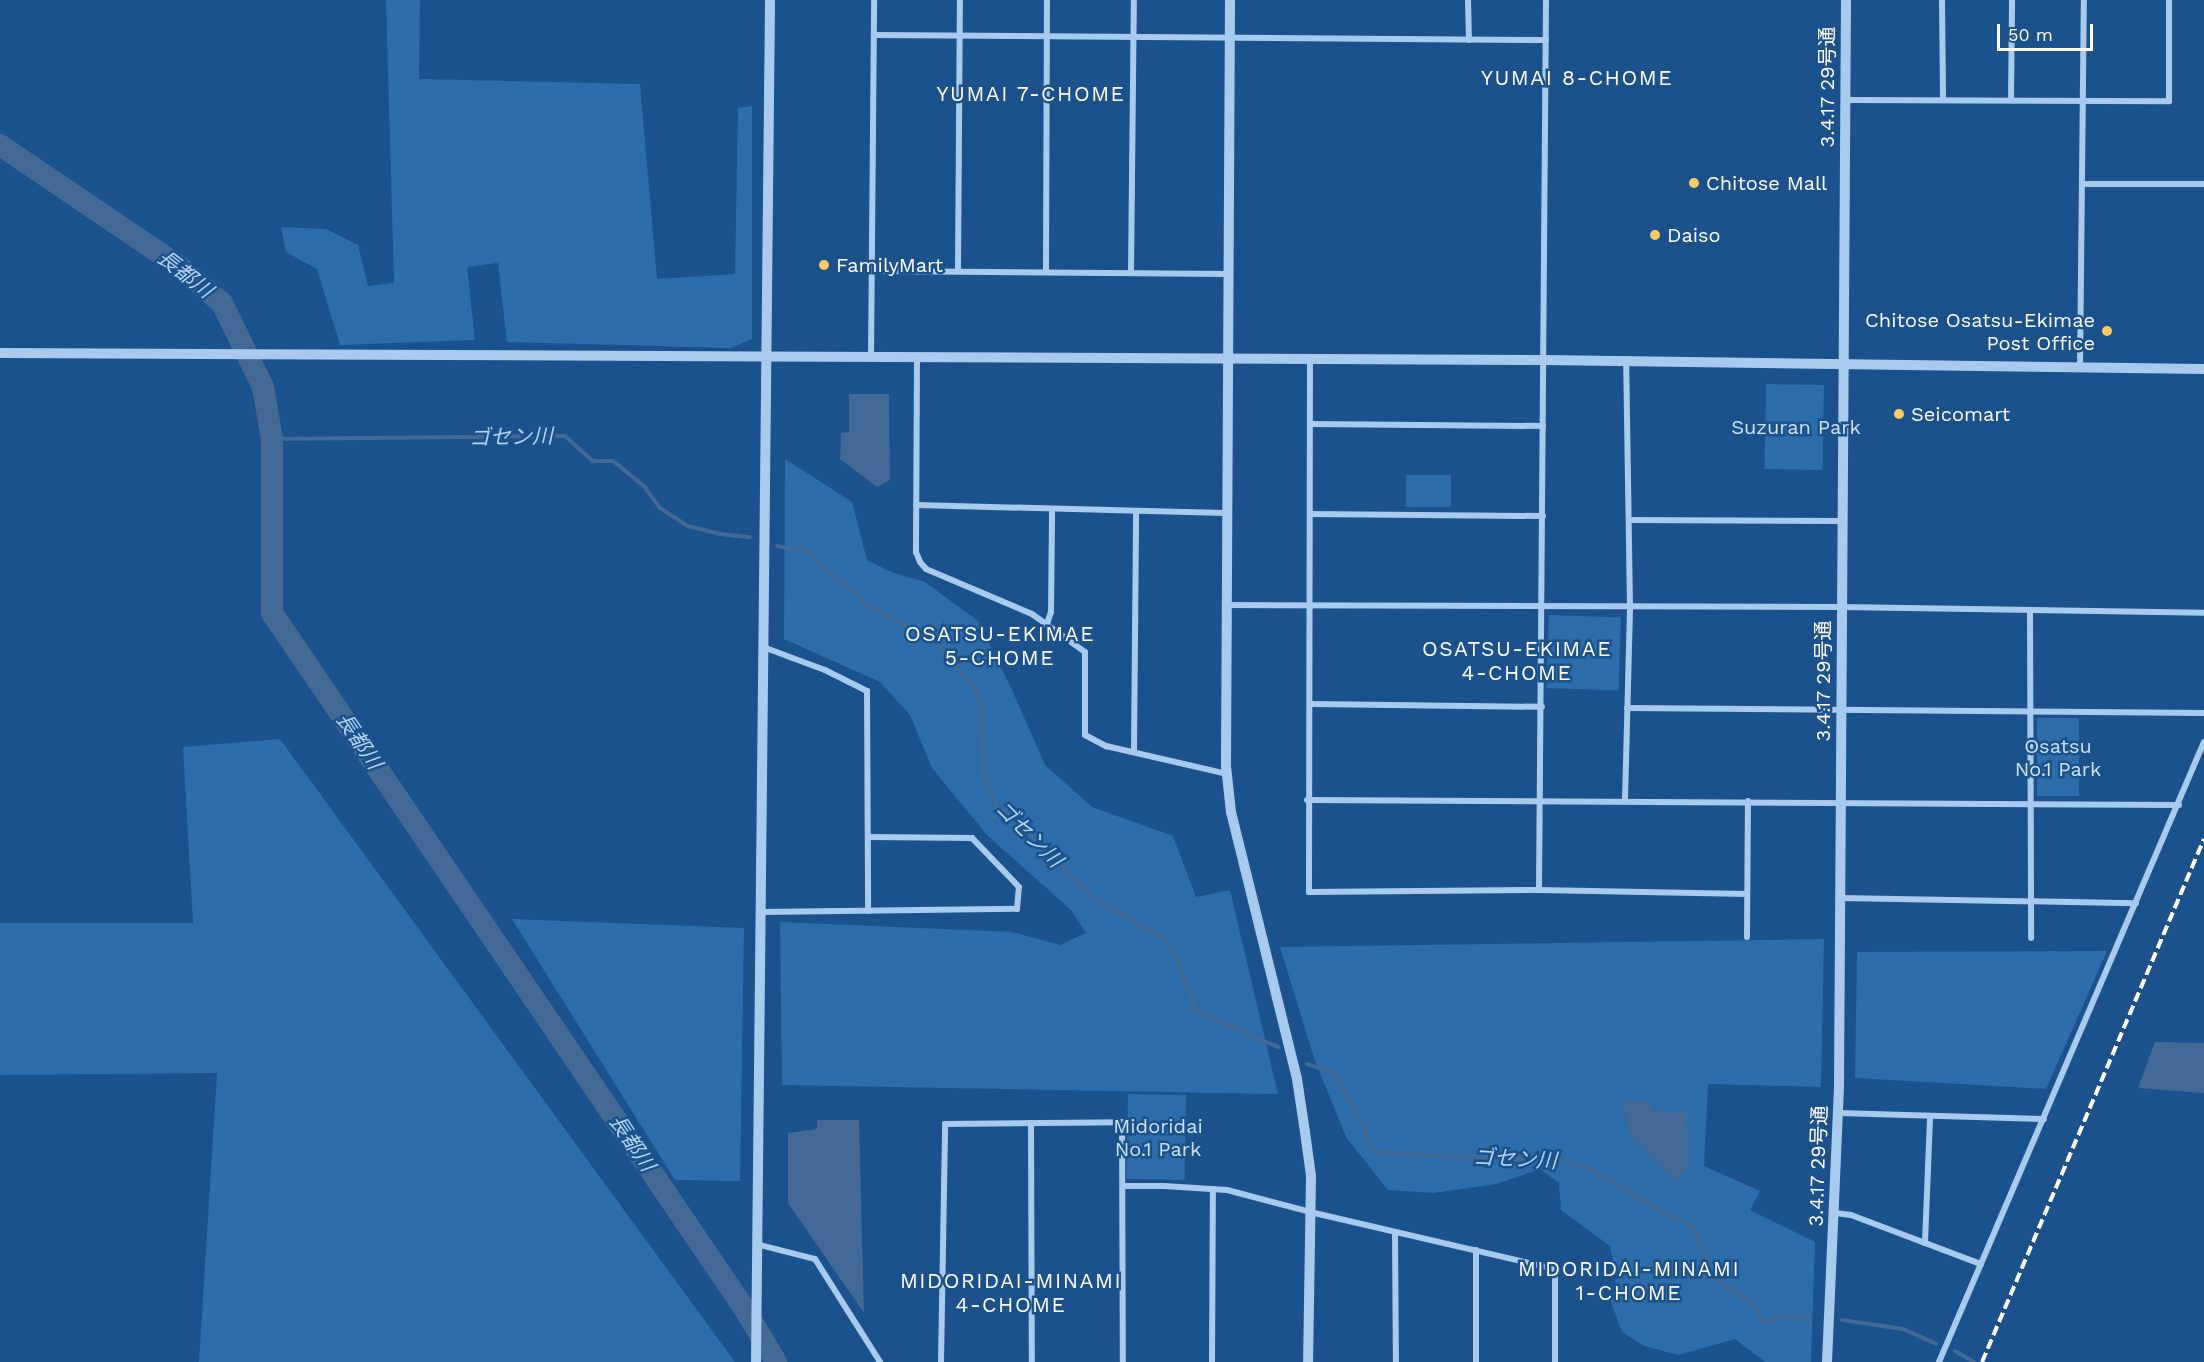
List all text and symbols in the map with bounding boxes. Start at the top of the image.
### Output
scale bar [2000,12,2096,50]
text: 50 m [2008,24,2053,45]
street label: 3.4.17 29号通 [1815,26,1839,148]
district label: YUMAI 8-CHOME [1481,65,1673,91]
district label: YUMAI 7-CHOME [936,81,1126,107]
place label: Chitose Mall [1706,171,1827,195]
marker: Chitose Mall [1687,176,1701,190]
place label: Daiso [1667,223,1721,247]
marker: Daiso [1648,228,1662,242]
water label: 長都川 [152,245,218,303]
place label: FamilyMart [836,253,943,277]
marker: FamilyMart [817,258,831,272]
place label: Chitose Osatsu-Ekimae Post Office [1865,308,2095,355]
marker: Chitose Osatsu-Ekimae Post Office [2100,324,2114,338]
place label: Seicomart [1911,402,2010,426]
marker: Seicomart [1892,407,1906,421]
park label: Suzuran Park [1731,415,1861,439]
water label: ゴセン川 [469,424,553,450]
street label: 3.4.17 29号通 [1811,620,1835,742]
district label: OSATSU-EKIMAE 5-CHOME [905,621,1095,671]
district label: OSATSU-EKIMAE 4-CHOME [1422,636,1612,686]
water label: 長都川 [331,708,387,774]
park label: Osatsu No.1 Park [2015,734,2101,781]
water label: ゴセン川 [990,795,1068,873]
street label: 3.4.17 29号通 [1804,1105,1832,1227]
water label: 長都川 [604,1110,660,1176]
park label: Midoridai No.1 Park [1113,1114,1203,1161]
water label: ゴセン川 [1472,1144,1558,1174]
district label: MIDORIDAI-MINAMI 1-CHOME [1518,1256,1740,1306]
district label: MIDORIDAI-MINAMI 4-CHOME [900,1268,1122,1318]

